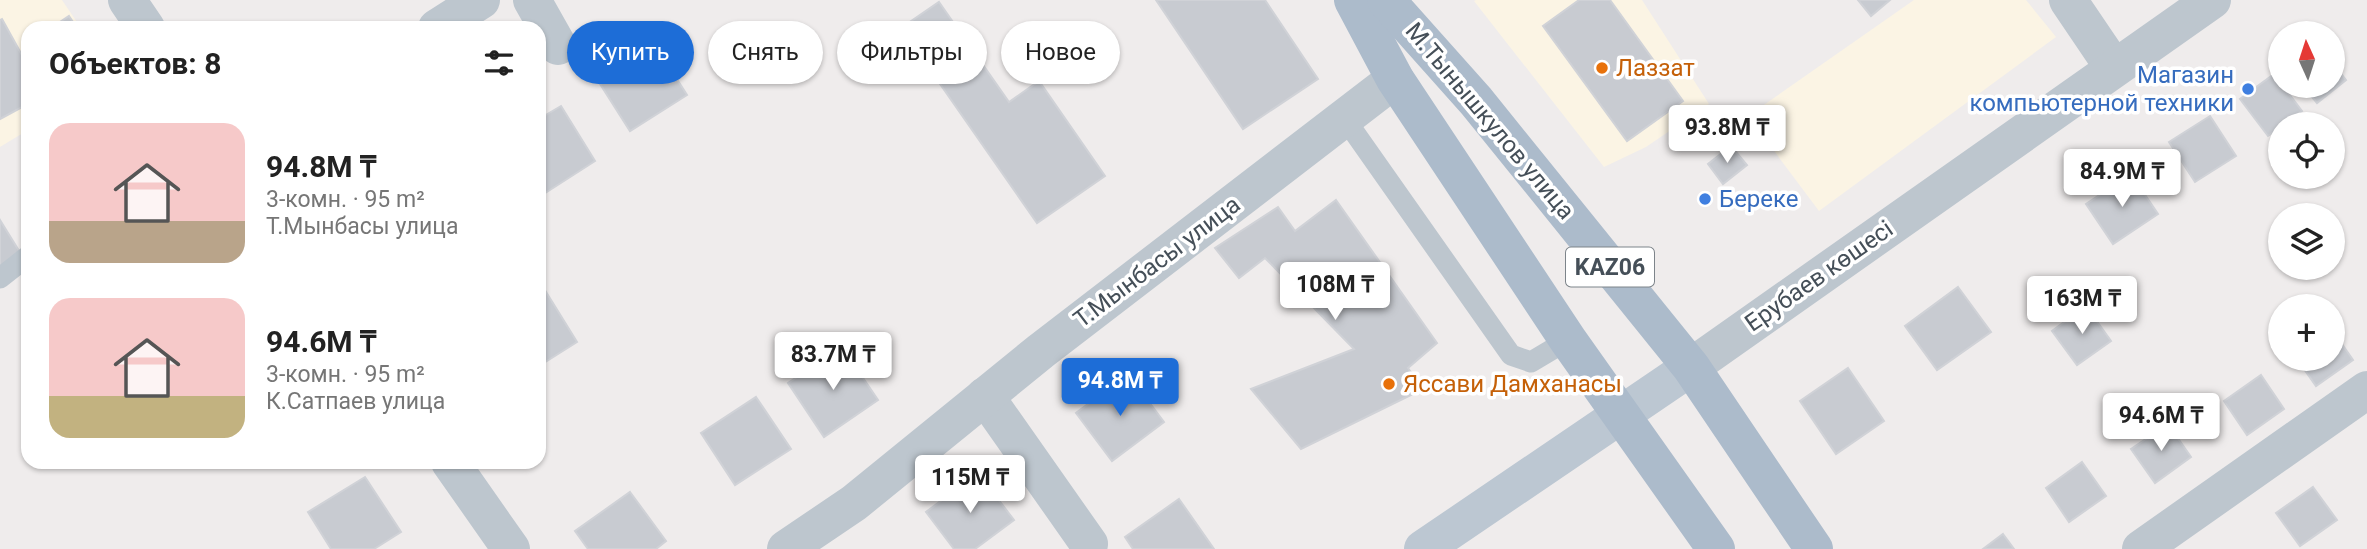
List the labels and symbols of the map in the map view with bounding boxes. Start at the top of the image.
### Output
street label: М.Тынышкулов улица [1400,17,1580,225]
north arrow [2268,21,2345,98]
place label: Лаззат [1616,54,1695,82]
marker: Лаззат [1594,60,1610,76]
place label: Магазин компьютерной техники [1969,61,2234,117]
marker: Магазин компьютерной техники [2240,81,2256,97]
pin: 93.8M ₸ [1662,106,1792,165]
pin: 84.9M ₸ [2057,150,2187,209]
place label: Береке [1719,185,1799,213]
street label: Т.Мынбасы улица [1068,190,1246,334]
marker: Береке [1697,191,1713,207]
street label: Ерубаев көшесі [1740,215,1898,337]
road number: KАZ06 [1566,248,1654,286]
pin: 108M ₸ [1278,262,1392,322]
pin: 163M ₸ [2025,276,2139,336]
pin: 83.7M ₸ [768,332,898,392]
pin: 94.8M ₸ [1055,358,1185,418]
place label: Яссави Дамханасы [1403,370,1622,398]
marker: Яссави Дамханасы [1381,376,1397,392]
pin: 94.6M ₸ [2096,393,2226,453]
pin: 115M ₸ [913,456,1027,515]

